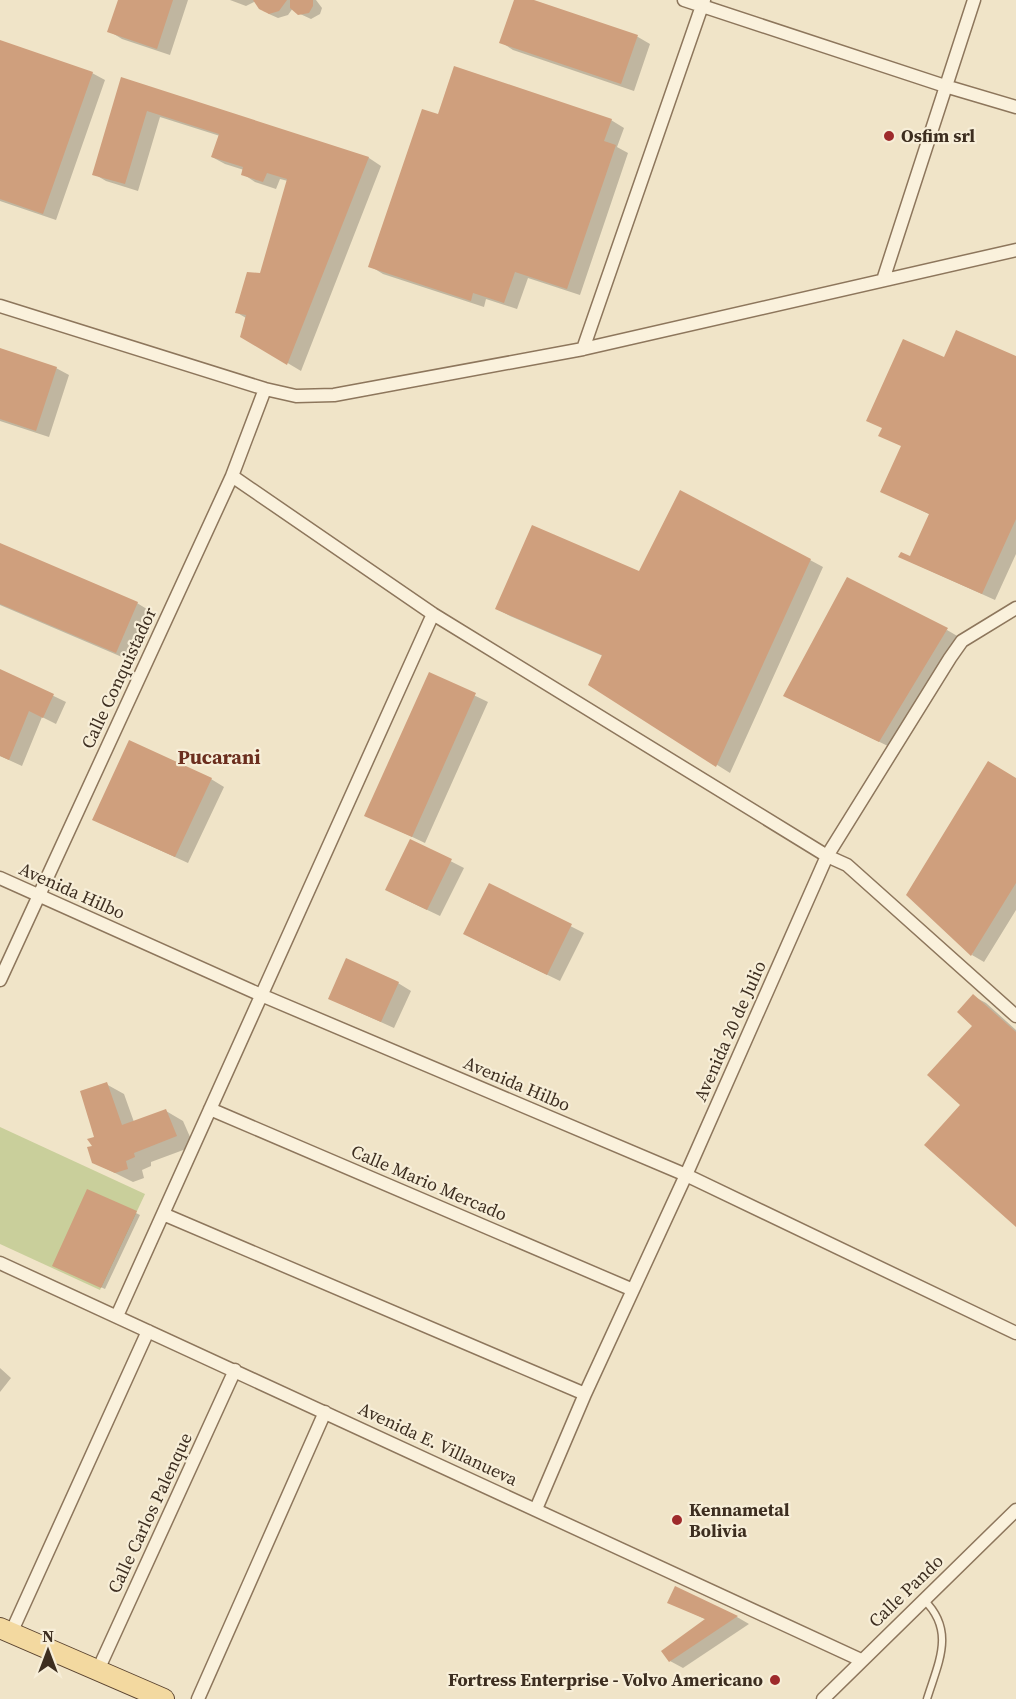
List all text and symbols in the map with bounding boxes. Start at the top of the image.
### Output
place label: Osfim srl [901,123,975,148]
marker: Osfim srl [882,129,896,143]
street label: Calle Conquistador [75,603,162,752]
district label: Pucarani [177,743,261,771]
street label: Avenida Hilbo [15,856,129,925]
street label: Avenida 20 de Julio [687,956,772,1105]
street label: Avenida Hilbo [460,1050,574,1117]
street label: Calle Mario Mercado [347,1138,511,1227]
street label: Avenida E. Villanueva [355,1396,523,1492]
street label: Calle Carlos Palenque [101,1428,198,1597]
place label: Kennametal Bolivia [689,1497,790,1543]
marker: Kennametal Bolivia [670,1513,684,1527]
street label: Calle Pando [863,1548,949,1633]
north arrow [18,1621,78,1681]
text: N [42,1625,54,1647]
place label: Fortress Enterprise - Volvo Americano [448,1667,763,1692]
marker: Fortress Enterprise - Volvo Americano [768,1673,782,1687]

